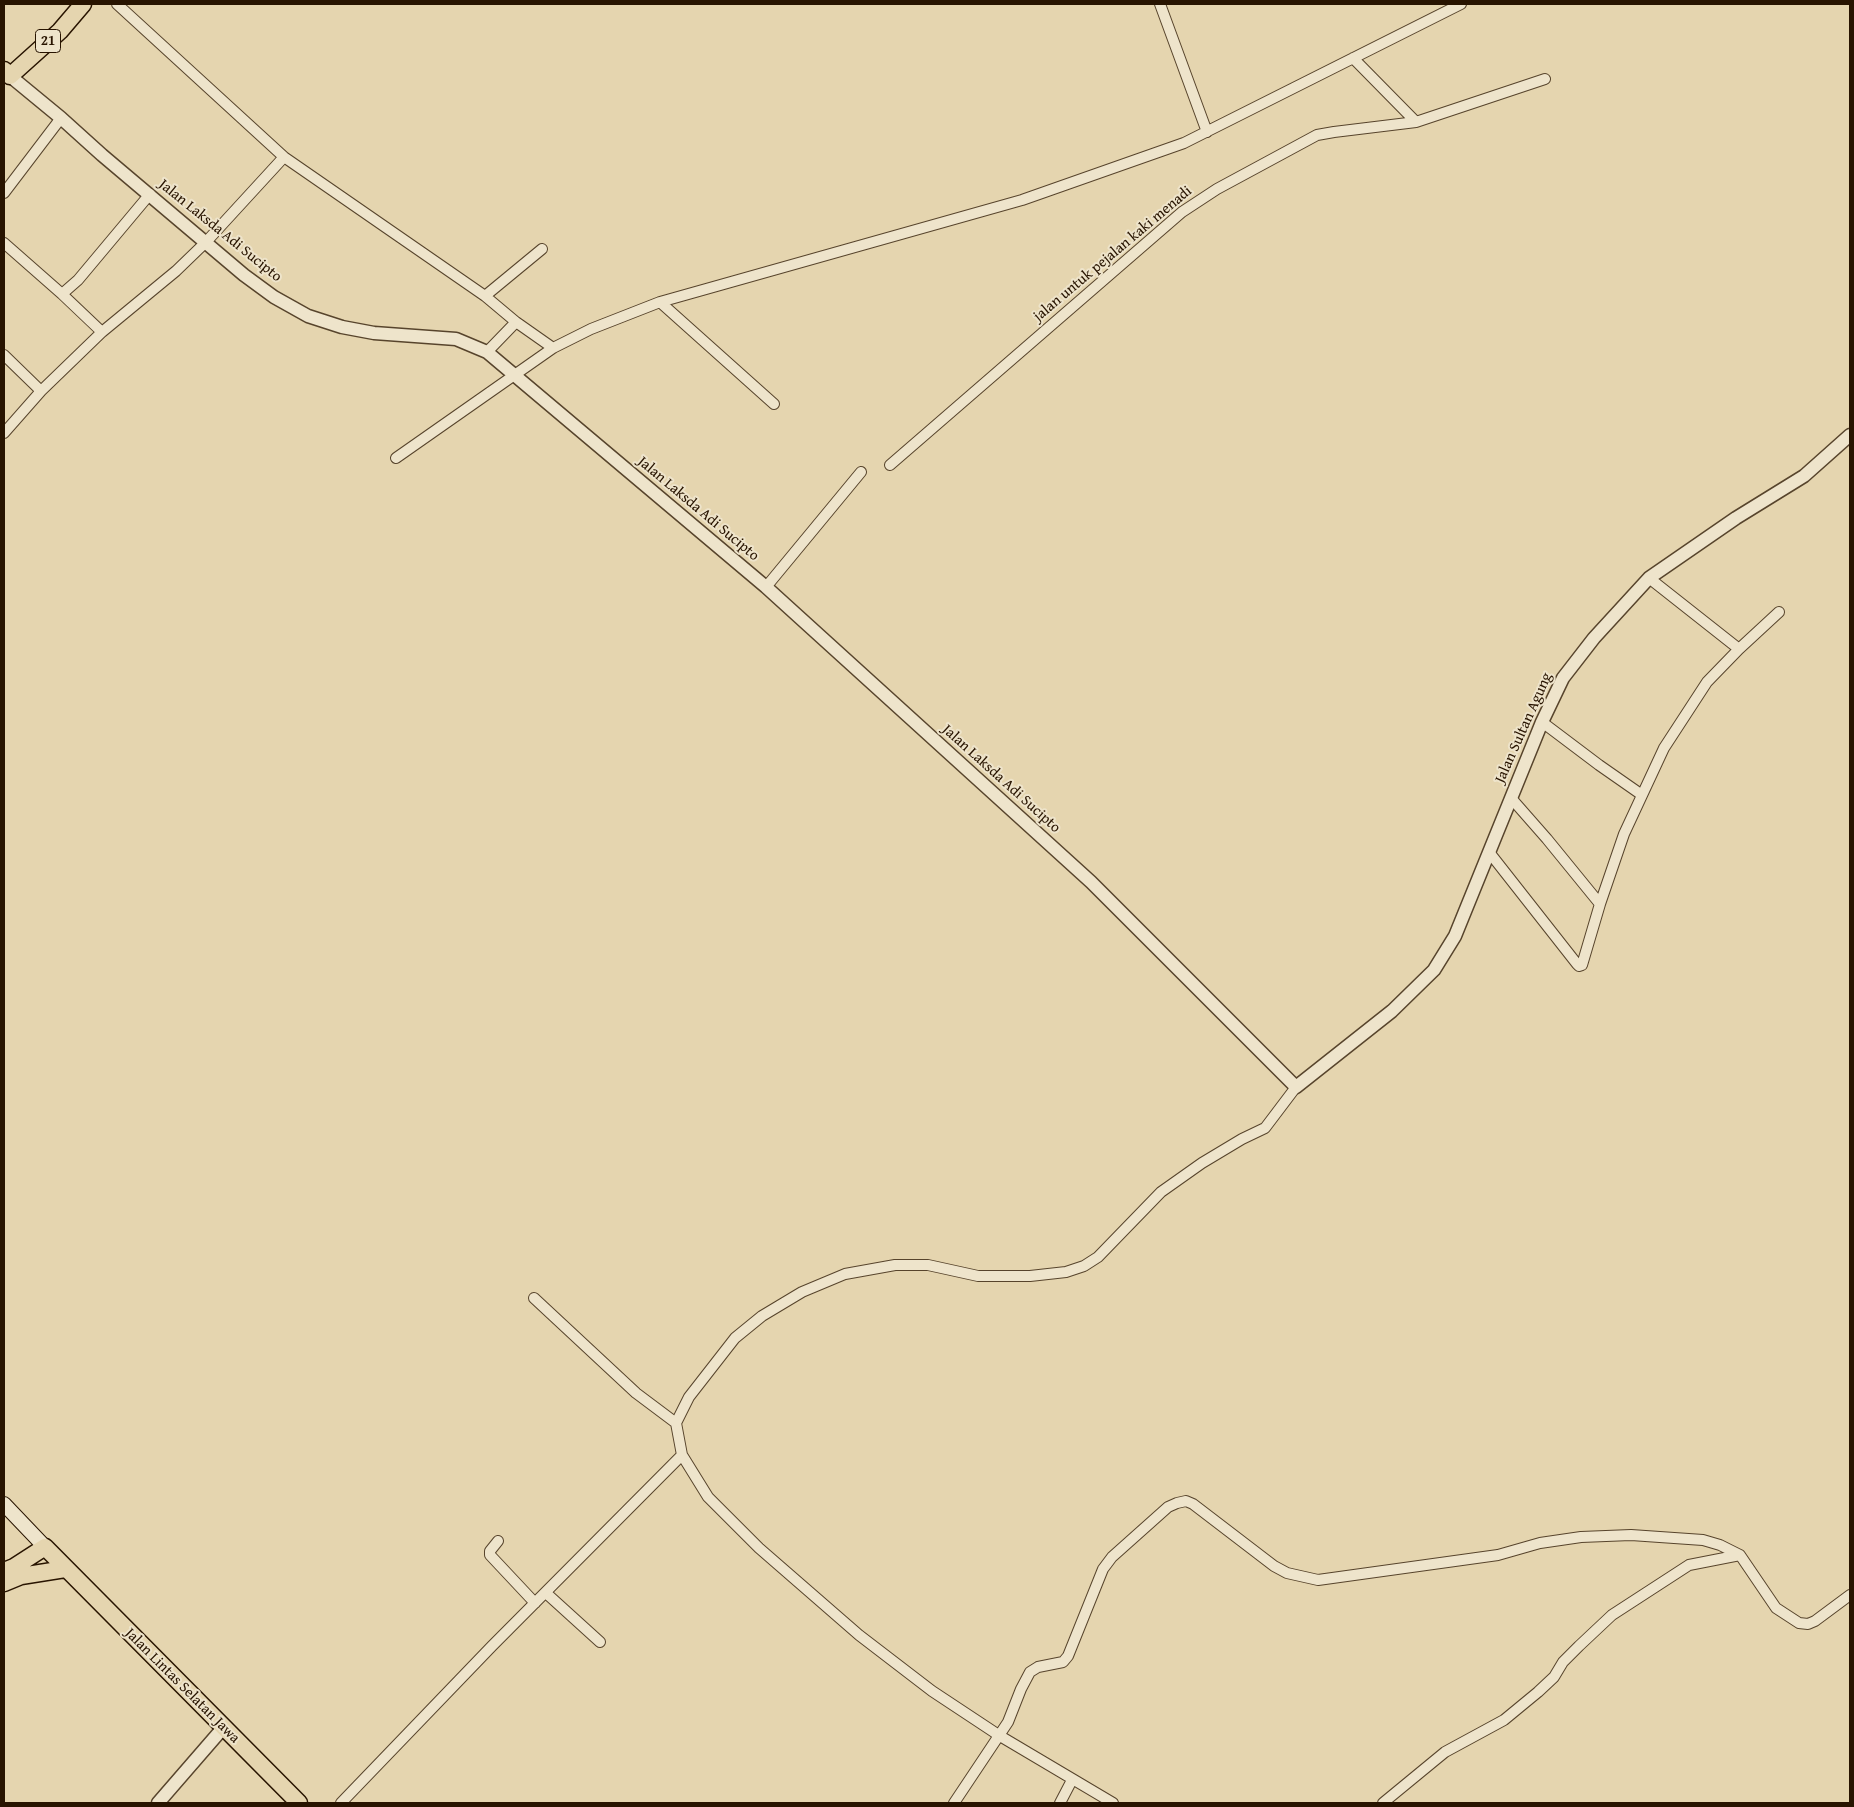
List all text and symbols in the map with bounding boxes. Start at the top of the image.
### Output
road number: 21 [36,29,60,52]
street label: Jalan Laksda Adi Sucipto [155,176,285,286]
street label: jalan untuk pejalan kaki menadi [1030,182,1196,326]
street label: Jalan Laksda Adi Sucipto [634,453,762,565]
street label: Jalan Sultan Agung [1492,670,1556,786]
street label: Jalan Laksda Adi Sucipto [938,721,1064,837]
street label: Jalan Lintas Selatan Jawa [121,1625,243,1747]

